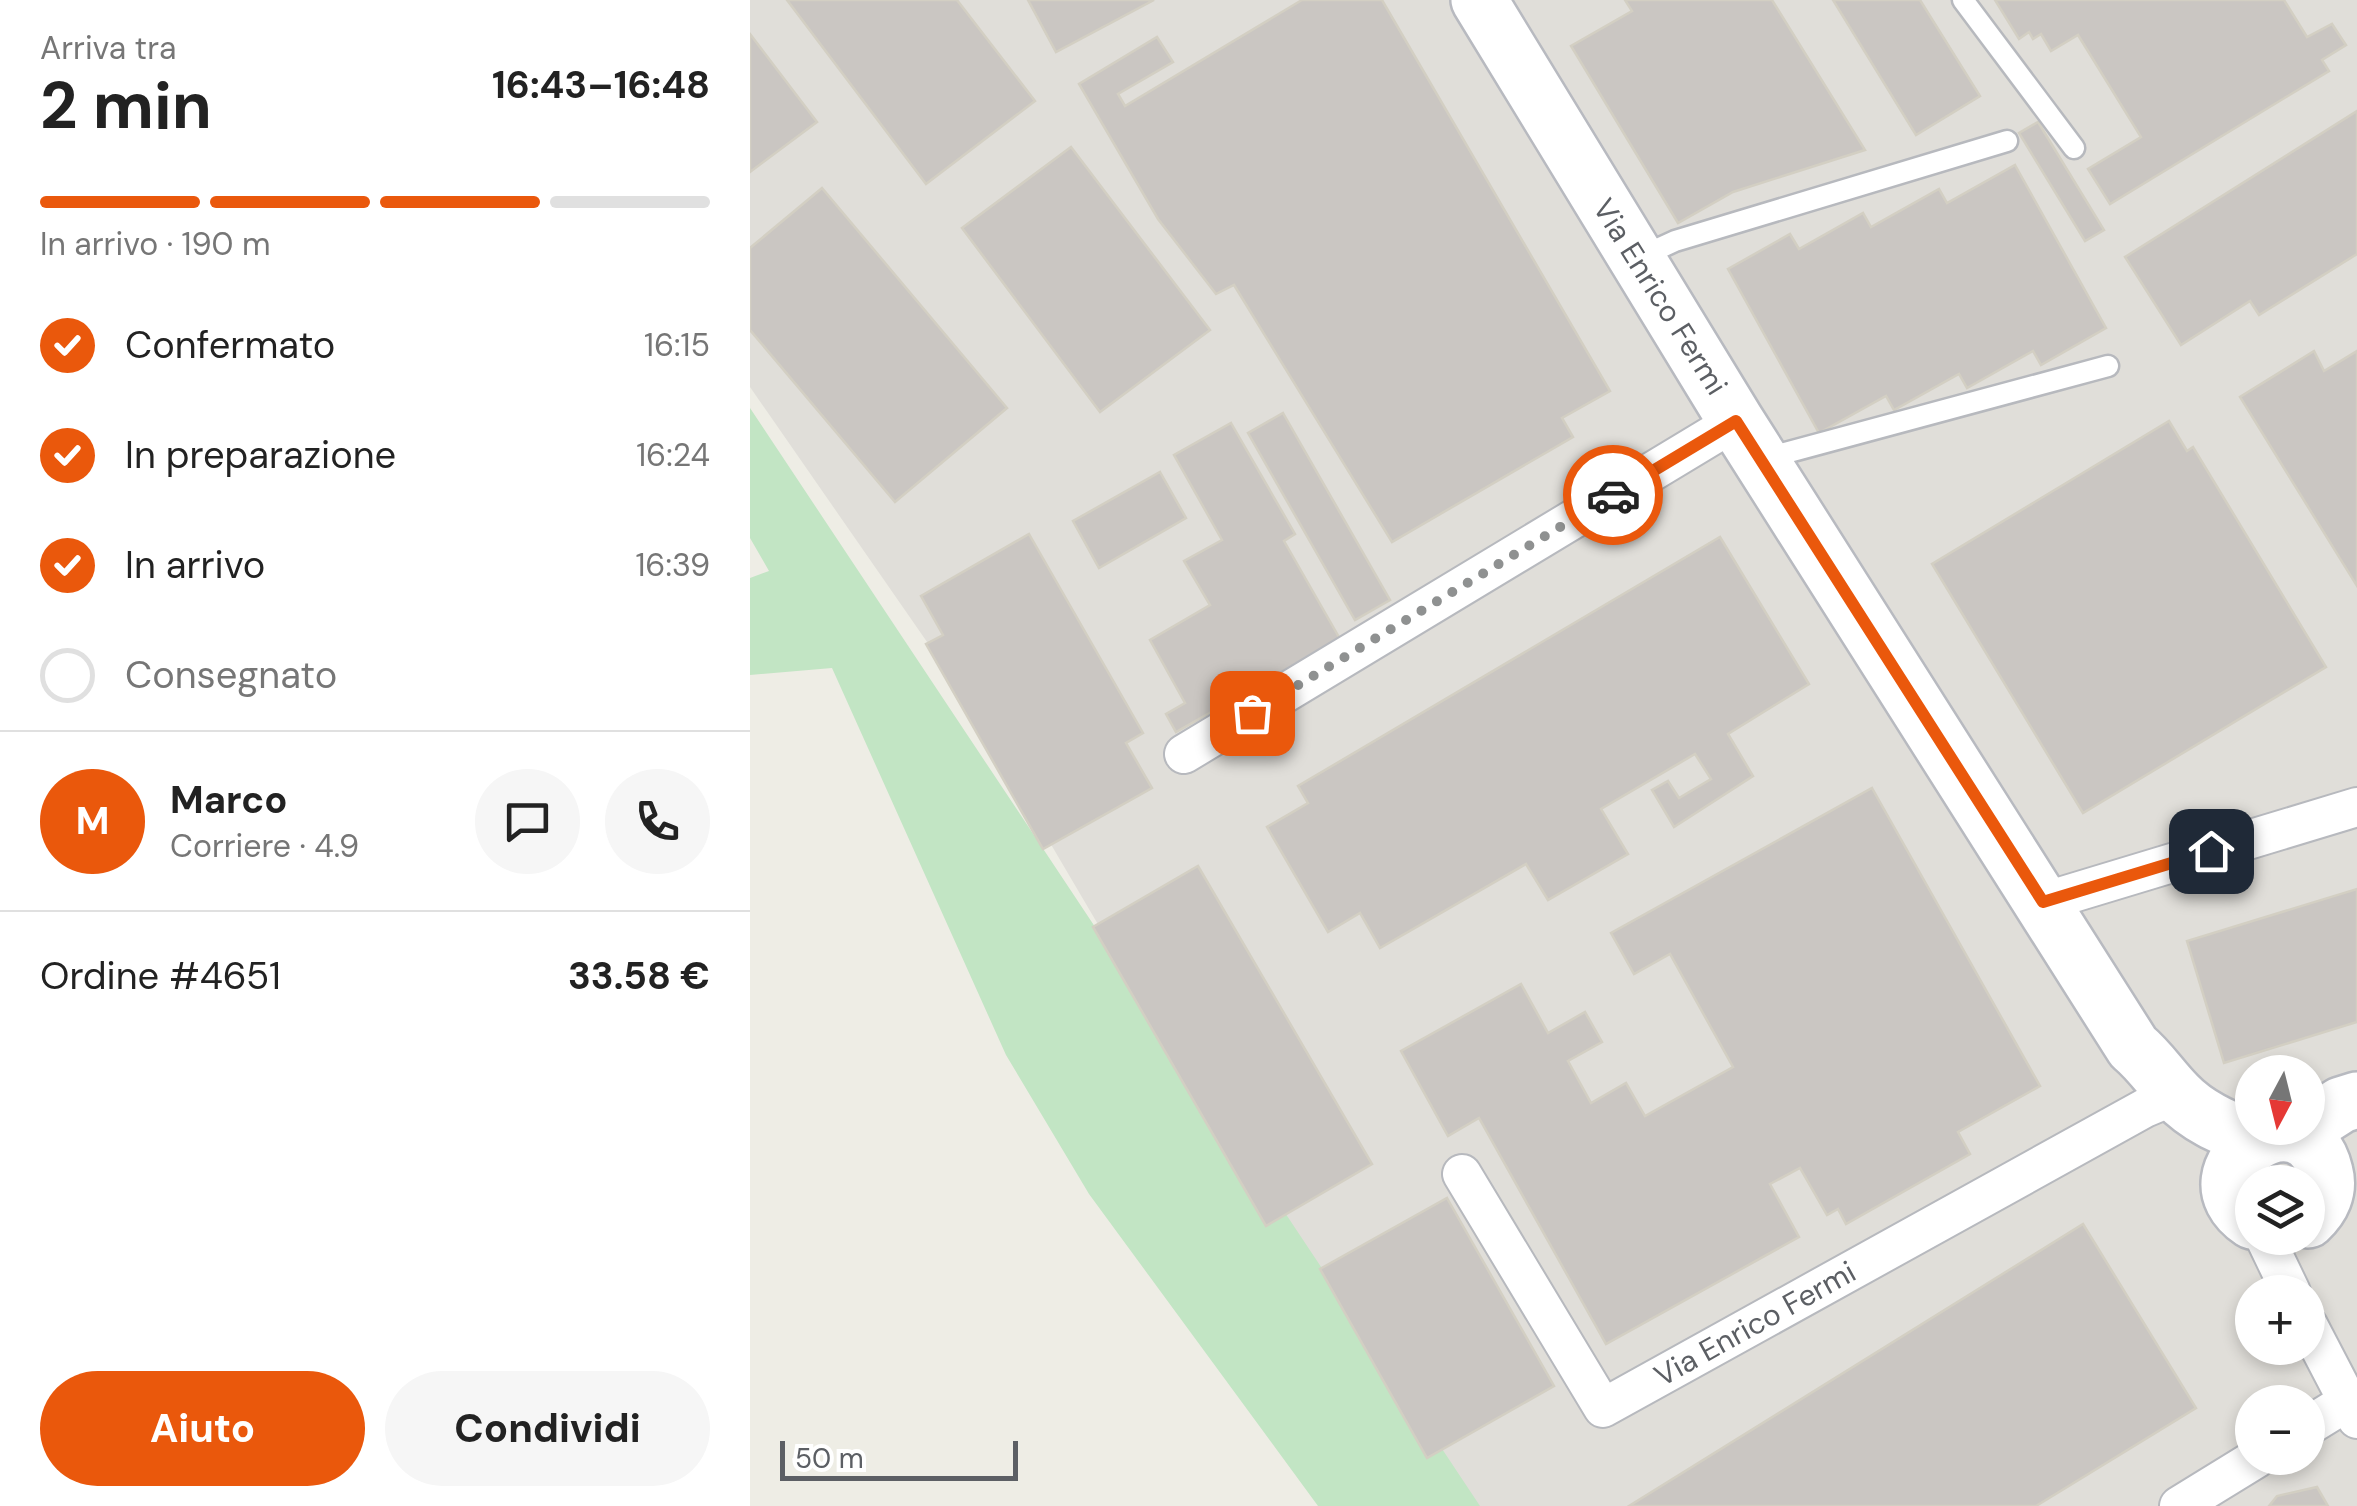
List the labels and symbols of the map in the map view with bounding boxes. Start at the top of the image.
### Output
street label: Via Enrico Fermi [1584,191,1736,402]
courier [1563,445,1663,545]
pin [1210,671,1295,756]
pin [2169,809,2254,894]
north arrow [2235,1055,2325,1145]
street label: Via Enrico Fermi [1647,1252,1862,1395]
scale bar [780,1436,1018,1480]

